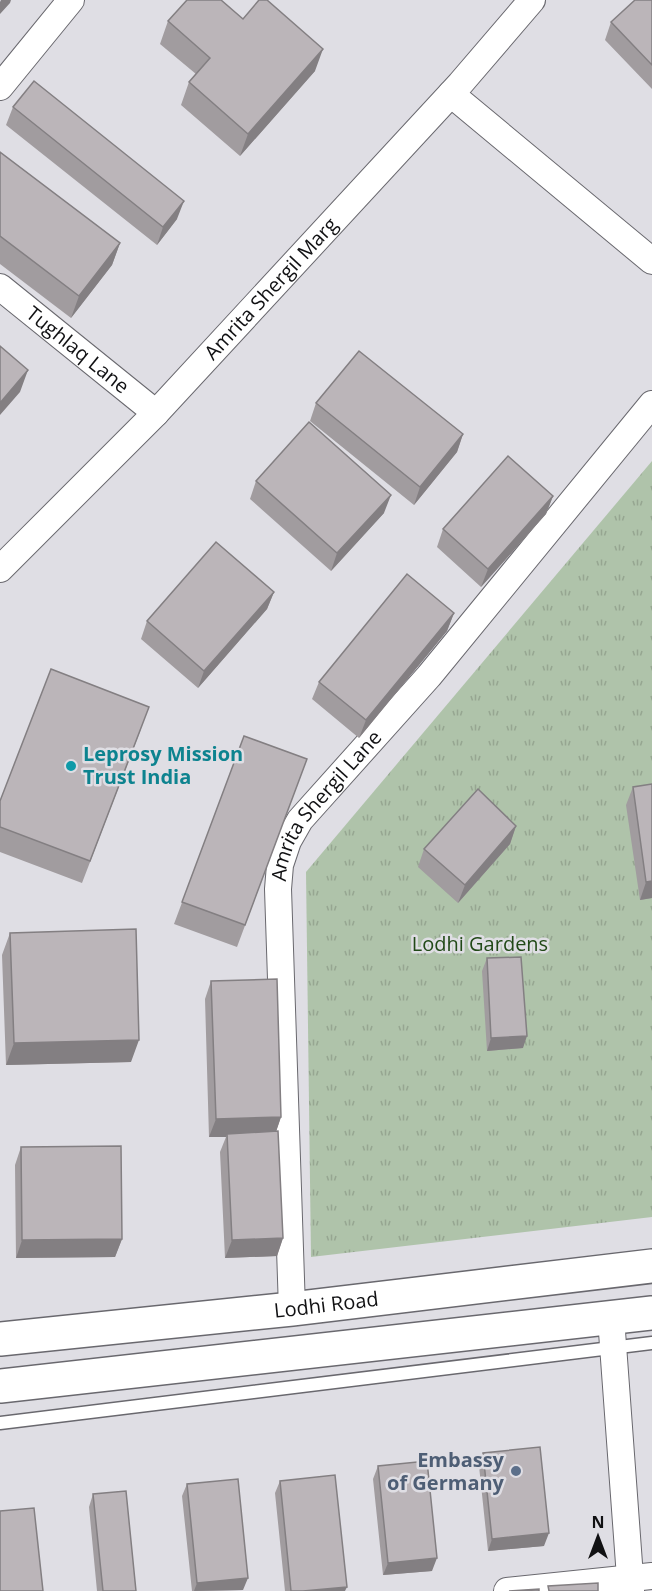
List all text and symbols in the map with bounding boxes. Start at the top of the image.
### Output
street label: Amrita Shergil Marg [198,211,343,365]
street label: Tughlaq Lane [21,300,135,399]
street label: Amrita Shergil Lane [265,724,387,882]
place label: Leprosy Mission Trust India [83,740,243,790]
marker: Leprosy Mission Trust India [64,759,78,773]
park label: Lodhi Gardens [412,930,548,957]
street label: Lodhi Road [273,1285,380,1324]
place label: Embassy of Germany [387,1446,505,1496]
marker: Embassy of Germany [509,1464,523,1478]
north arrow [568,1507,628,1567]
text: N [591,1511,605,1533]

